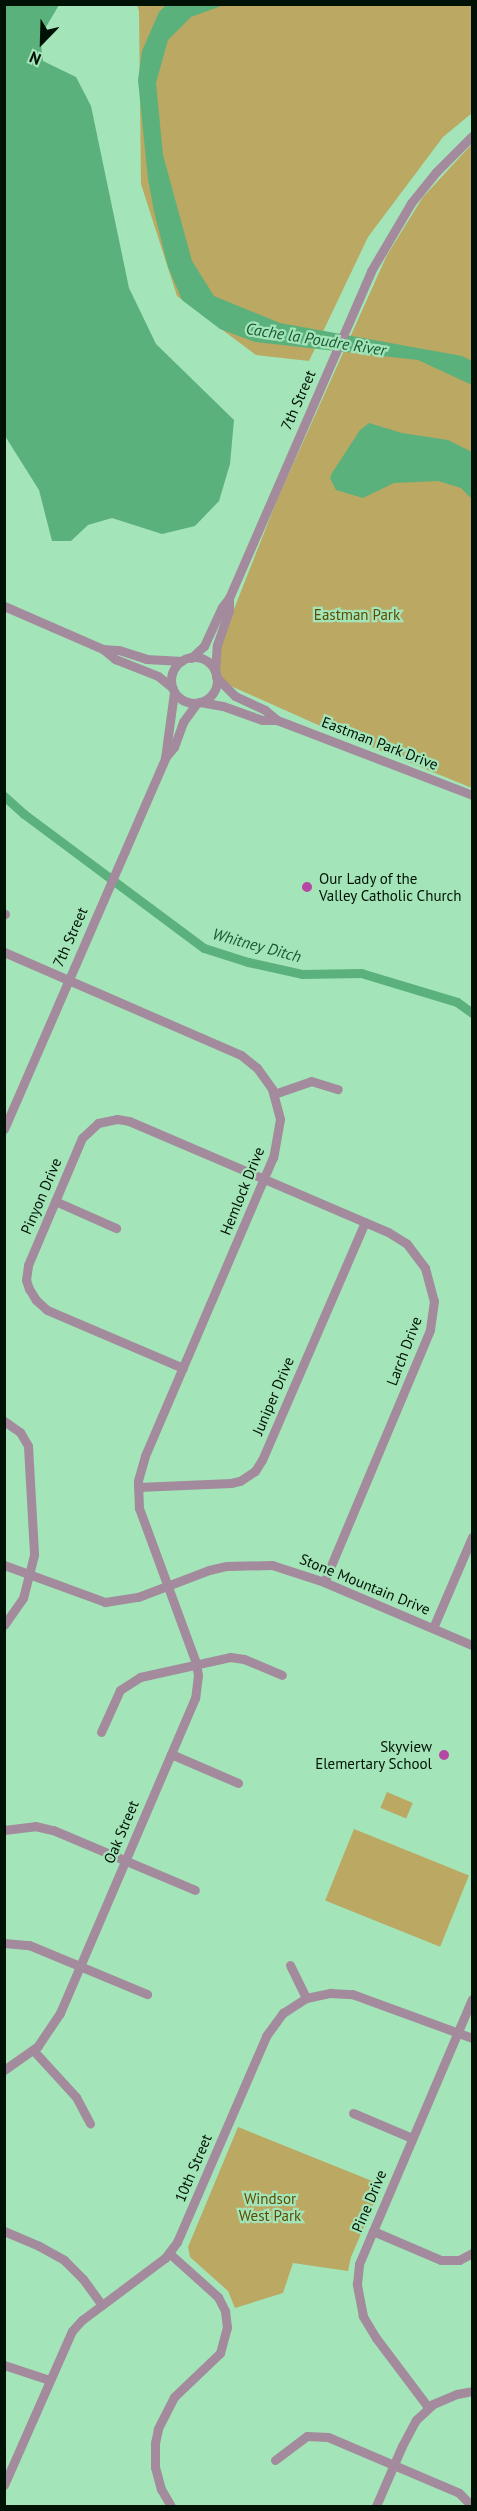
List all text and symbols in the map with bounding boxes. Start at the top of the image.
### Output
north arrow [12,12,72,72]
text: N [26,47,44,70]
water label: Cache la Poudre River [245,318,387,360]
street label: 7th Street [277,367,319,433]
park label: Eastman Park [314,606,400,624]
street label: Eastman Park Drive [319,712,441,774]
place label: Our Lady of the Valley Catholic Church [319,869,462,904]
marker: Our Lady of the Valley Catholic Church [300,880,314,894]
street label: 7th Street [49,904,91,970]
water label: Whitney Ditch [210,924,304,966]
street label: Hemlock Drive [216,1144,268,1238]
street label: Pinyon Drive [17,1155,65,1237]
street label: Larch Drive [383,1314,425,1388]
street label: Juniper Drive [248,1354,298,1438]
street label: Stone Mountain Drive [297,1550,433,1618]
place label: Skyview Elemertary School [315,1737,432,1772]
marker: Skyview Elemertary School [437,1748,451,1762]
street label: Oak Street [100,1798,142,1866]
street label: 10th Street [171,2131,215,2205]
street label: Pine Drive [348,2167,390,2235]
park label: Windsor West Park [239,2189,301,2224]

